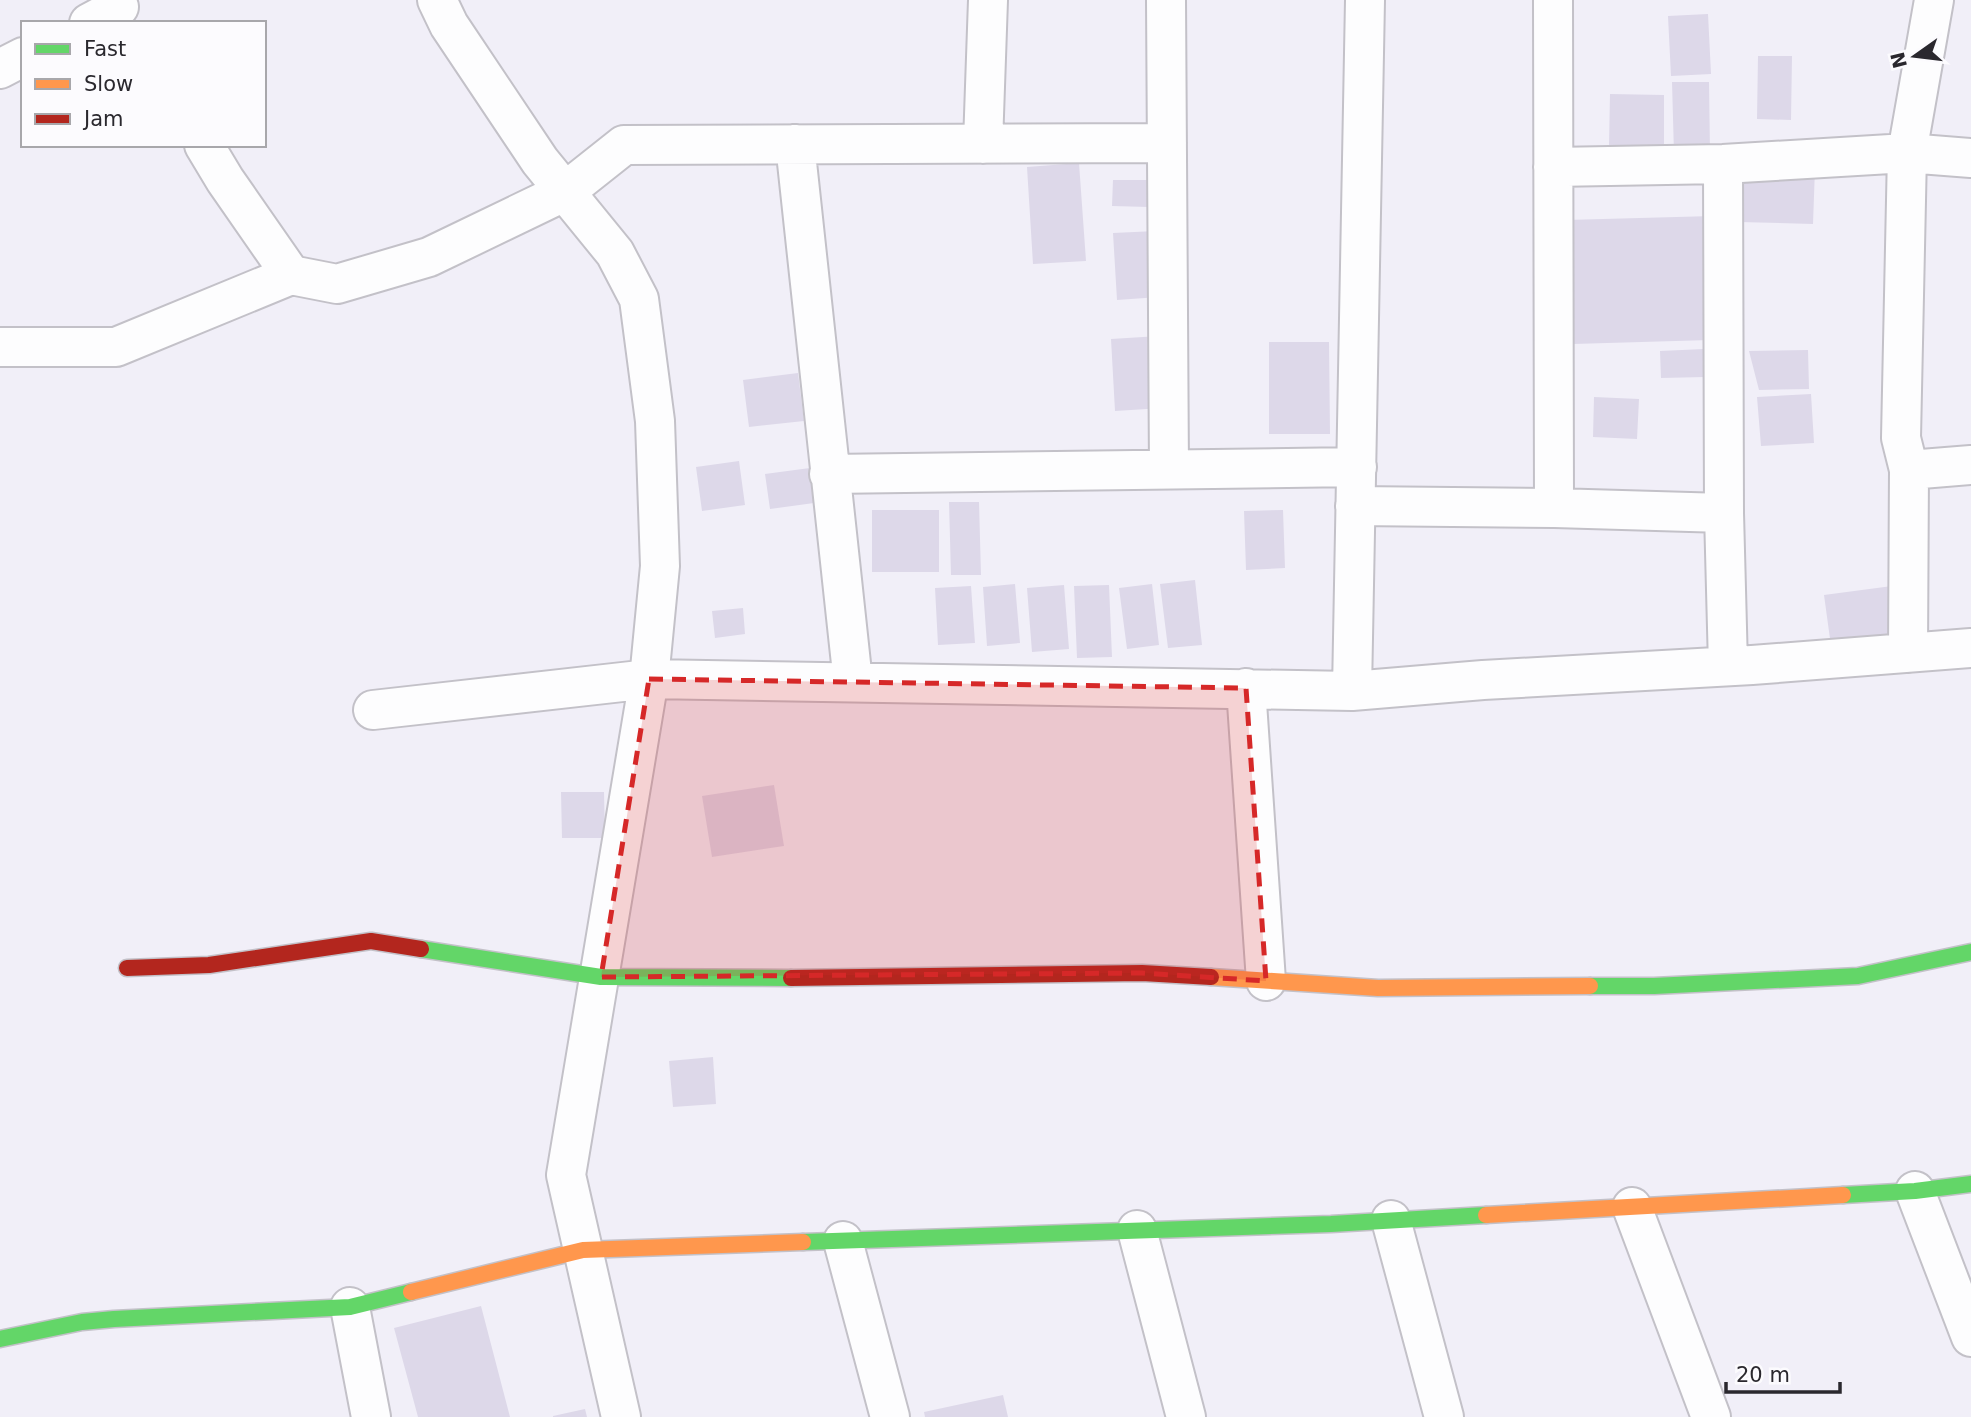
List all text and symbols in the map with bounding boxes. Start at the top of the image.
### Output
legend [21,21,266,147]
north arrow [1880,21,1950,91]
text: Fast [84,37,126,61]
text: N [1886,50,1911,70]
text: Slow [84,72,133,96]
text: Jam [82,107,124,131]
scale bar [1726,1350,1840,1394]
text: 20 m [1736,1363,1790,1387]

